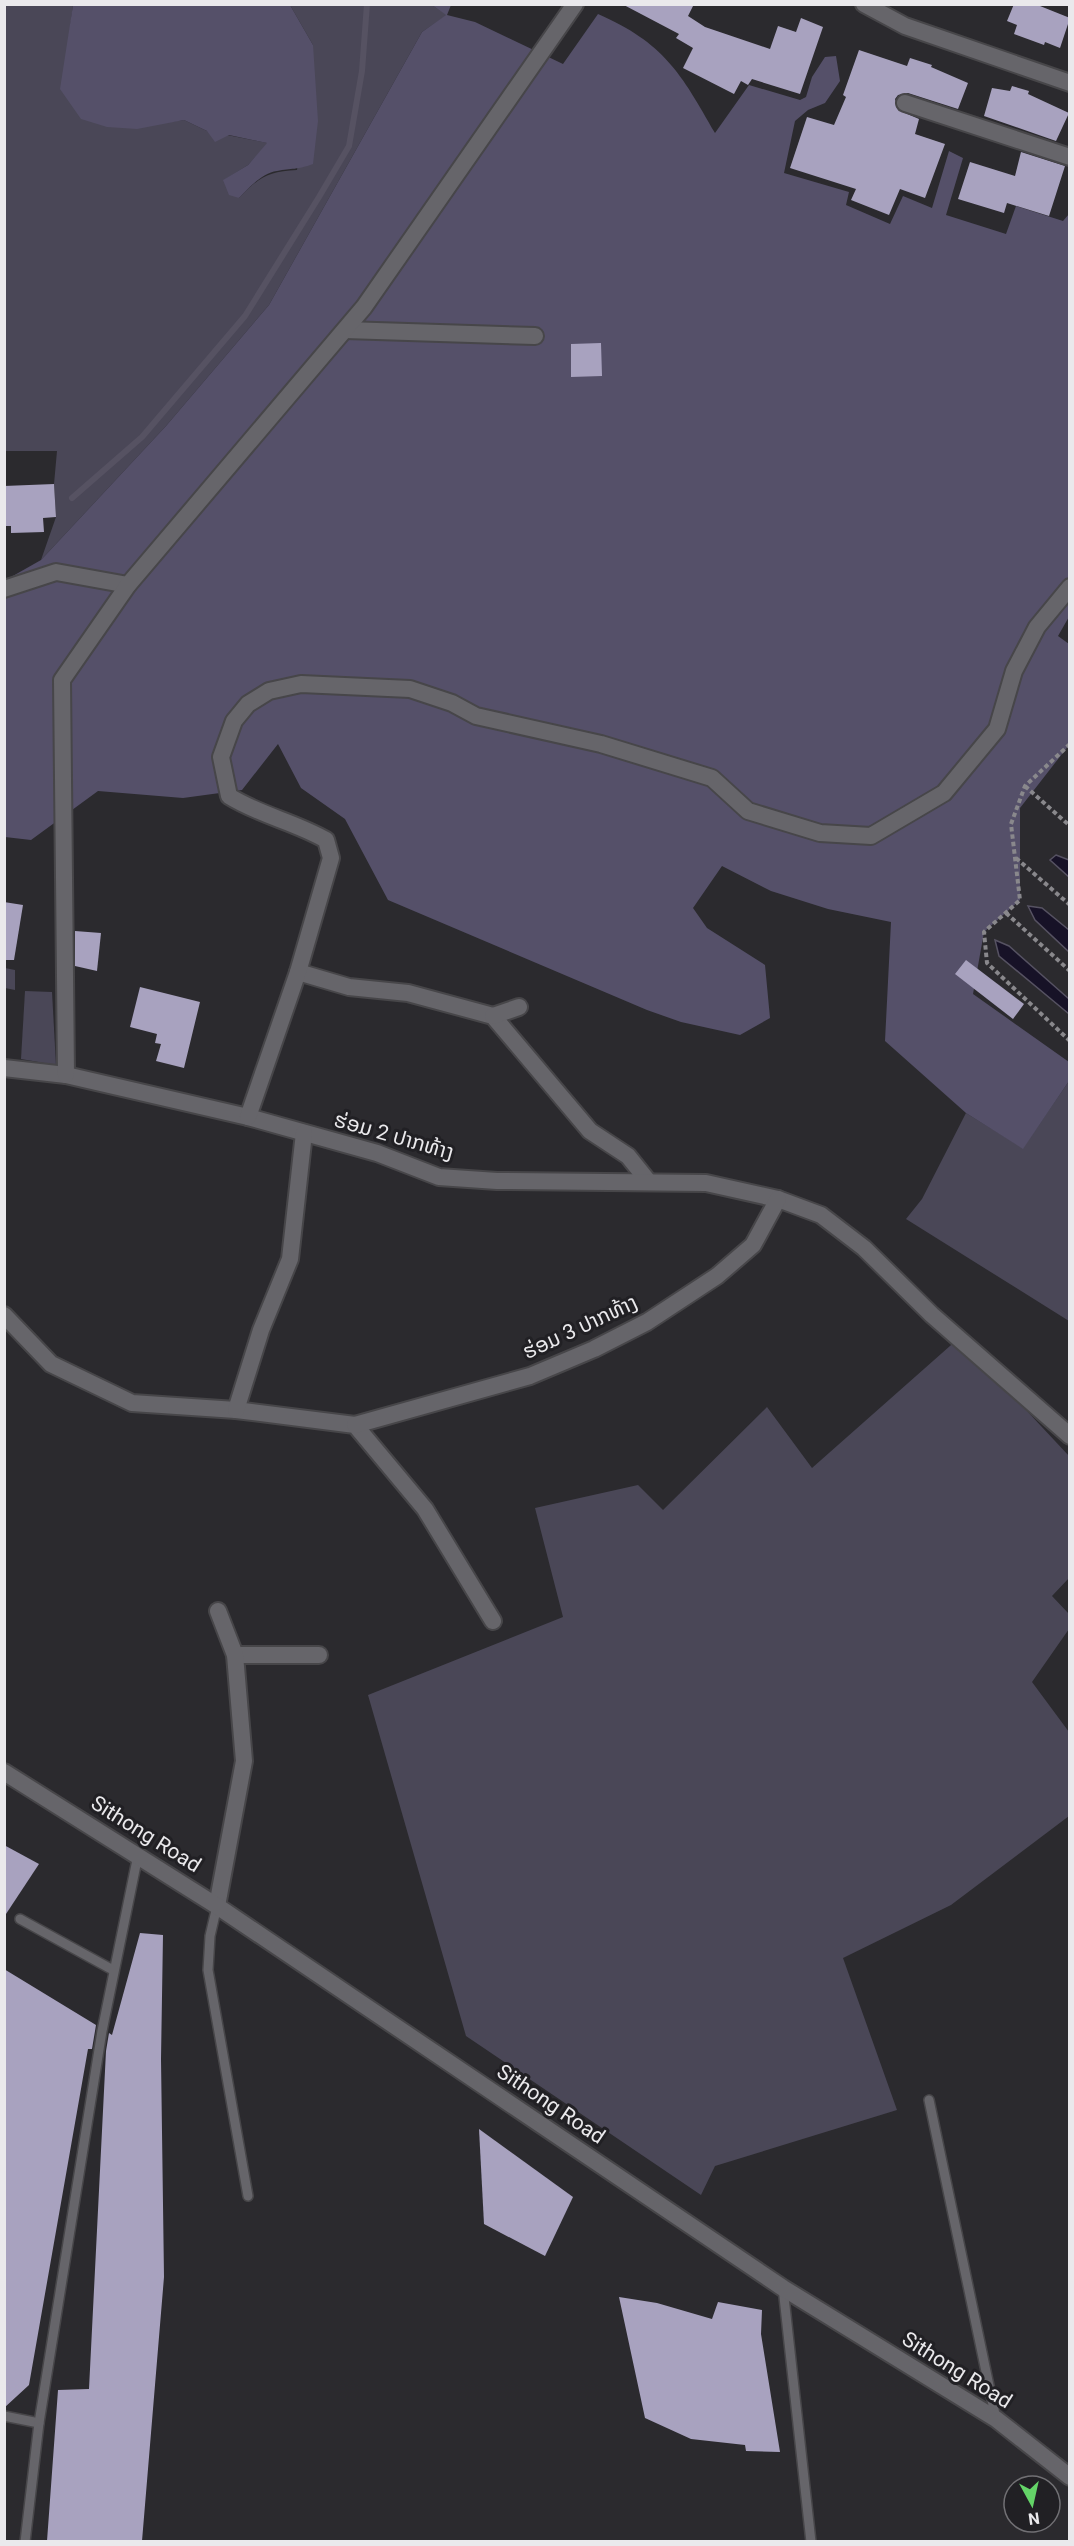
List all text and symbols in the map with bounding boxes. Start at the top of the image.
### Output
street label: ຮ່ອມ 2 ປາກທ້າງ [331,1107,457,1165]
street label: ຮ່ອມ 3 ປາກທ້າງ [519,1290,641,1364]
street label: Sithong Road [87,1791,205,1877]
street label: Sithong Road [493,2059,609,2149]
street label: Sithong Road [898,2327,1016,2413]
north arrow [1002,2474,1062,2534]
text: N [1027,2508,1041,2529]

